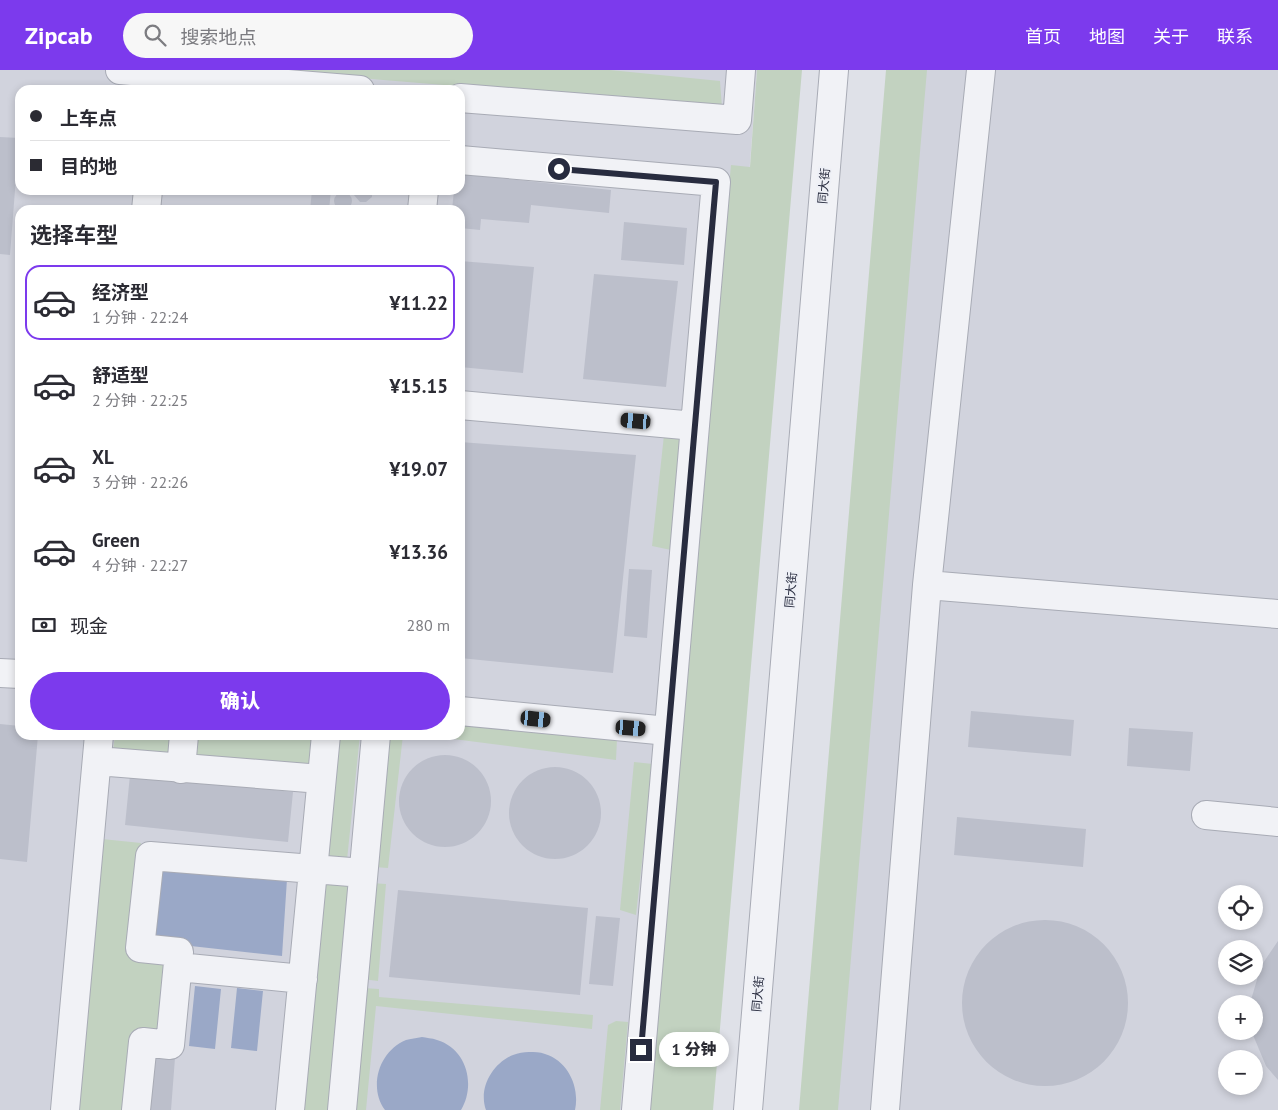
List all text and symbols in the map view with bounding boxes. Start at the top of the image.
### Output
search box [123,13,473,58]
text: Zipcab [25,20,93,51]
icon: search [141,21,169,49]
text: 搜索地点 [181,25,257,49]
text: 首页 [1025,25,1061,48]
text: 地图 [1089,25,1125,48]
text: 关于 [1153,25,1189,48]
text: 联系 [1217,25,1253,48]
text: 上车点 [60,106,117,130]
text: 目的地 [60,154,117,178]
route start [548,158,570,180]
street label: 同大街 [814,167,833,205]
text: 选择车型 [30,221,118,249]
icon: car [32,280,77,325]
text: 经济型 [92,280,149,304]
text: ¥11.22 [389,291,448,315]
text: 1 分钟 · 22:24 [92,307,188,327]
icon: car [32,363,77,408]
text: 舒适型 [92,363,149,387]
text: ¥15.15 [389,374,448,398]
text: 2 分钟 · 22:25 [92,390,188,410]
car [620,412,651,430]
text: XL [92,445,114,469]
icon: car [32,446,77,491]
text: ¥19.07 [389,457,448,481]
text: 3 分钟 · 22:26 [92,472,188,492]
text: Green [92,528,140,552]
icon: car [32,529,77,574]
text: ¥13.36 [389,540,448,564]
text: 4 分钟 · 22:27 [92,555,188,575]
street label: 同大街 [781,571,800,609]
icon: cash [30,611,58,639]
text: 现金 [70,614,108,638]
text: 280 m [407,615,450,635]
button: 确认 [30,672,450,730]
car [520,710,551,728]
car [615,719,646,737]
map controls [1218,885,1263,1095]
button: locate [1218,885,1263,930]
button: layers [1218,940,1263,985]
street label: 同大街 [748,975,767,1013]
button: + [1218,995,1263,1040]
callout: 1 分钟 [658,1032,728,1068]
route end [630,1039,652,1061]
text: 1 分钟 [671,1039,717,1059]
button: − [1218,1050,1263,1095]

